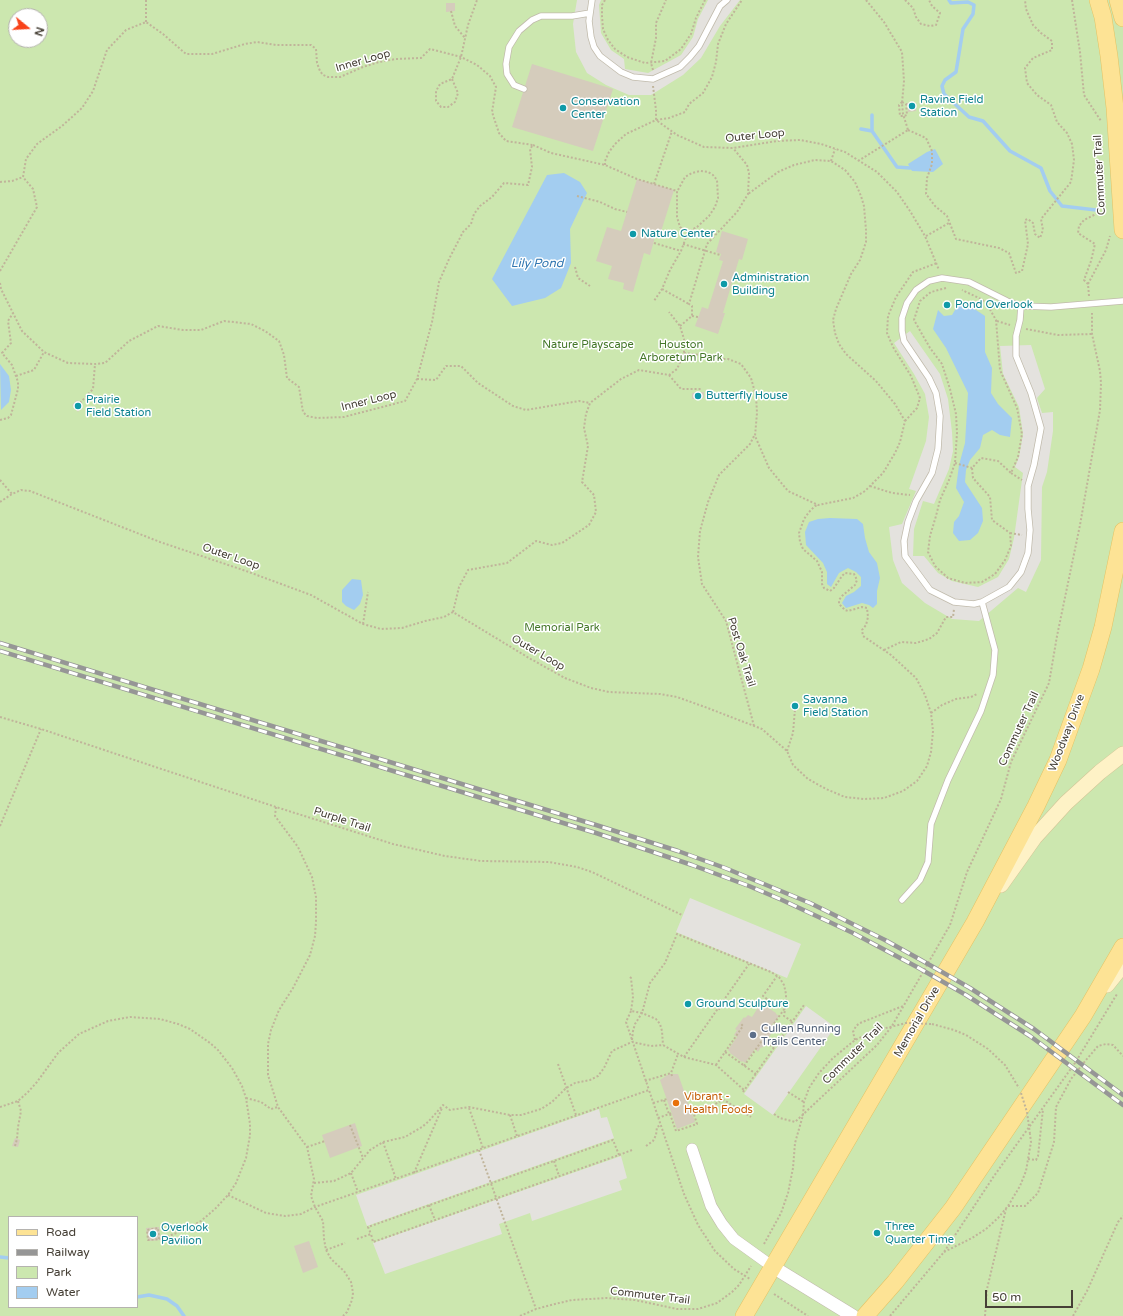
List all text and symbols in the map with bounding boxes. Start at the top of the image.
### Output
north arrow [8,8,48,48]
text: N [31,25,46,38]
street label: Inner Loop [334,47,392,75]
place label: Ravine Field Station [920,93,983,119]
place label: Conservation Center [571,95,640,121]
marker: Ravine Field Station [907,101,917,111]
marker: Conservation Center [558,103,568,113]
street label: Outer Loop [725,126,785,146]
street label: Commuter Trail [1091,135,1109,215]
place label: Nature Center [641,227,715,241]
marker: Nature Center [628,229,638,239]
water label: Lily Pond [511,257,563,271]
place label: Administration Building [732,271,809,297]
marker: Administration Building [719,279,729,289]
place label: Pond Overlook [955,298,1033,312]
marker: Pond Overlook [942,300,952,310]
park label: Nature Playscape [542,338,634,352]
park label: Houston Arboretum Park [639,338,723,364]
street label: Inner Loop [340,388,398,414]
place label: Butterfly House [706,389,788,403]
marker: Butterfly House [693,391,703,401]
place label: Prairie Field Station [86,393,151,419]
marker: Prairie Field Station [73,401,83,411]
street label: Outer Loop [201,541,261,573]
street label: Post Oak Trail [724,616,758,688]
park label: Memorial Park [524,621,600,635]
street label: Outer Loop [509,632,567,674]
street label: Commuter Trail [996,690,1042,768]
place label: Savanna Field Station [803,693,868,719]
street label: Woodway Drive [1046,693,1088,773]
marker: Savanna Field Station [790,701,800,711]
street label: Purple Trail [312,805,372,835]
street label: Memorial Drive [891,984,943,1060]
place label: Ground Sculpture [696,997,788,1011]
marker: Ground Sculpture [683,999,693,1009]
street label: Commuter Trail [820,1021,886,1087]
place label: Cullen Running Trails Center [761,1022,841,1048]
marker: Cullen Running Trails Center [748,1030,758,1040]
place label: Vibrant - Health Foods [684,1090,753,1116]
marker: Vibrant - Health Foods [671,1098,681,1108]
legend [8,1216,138,1308]
place label: Three Quarter Time [885,1220,954,1246]
place label: Overlook Pavilion [161,1221,208,1247]
text: Road [46,1225,76,1239]
marker: Three Quarter Time [872,1228,882,1238]
marker: Overlook Pavilion [148,1229,158,1239]
text: Railway [46,1245,90,1259]
text: Park [46,1265,72,1279]
scale bar [987,1282,1075,1308]
text: Water [46,1285,80,1299]
street label: Commuter Trail [609,1285,691,1307]
text: 50 m [992,1290,1021,1304]

